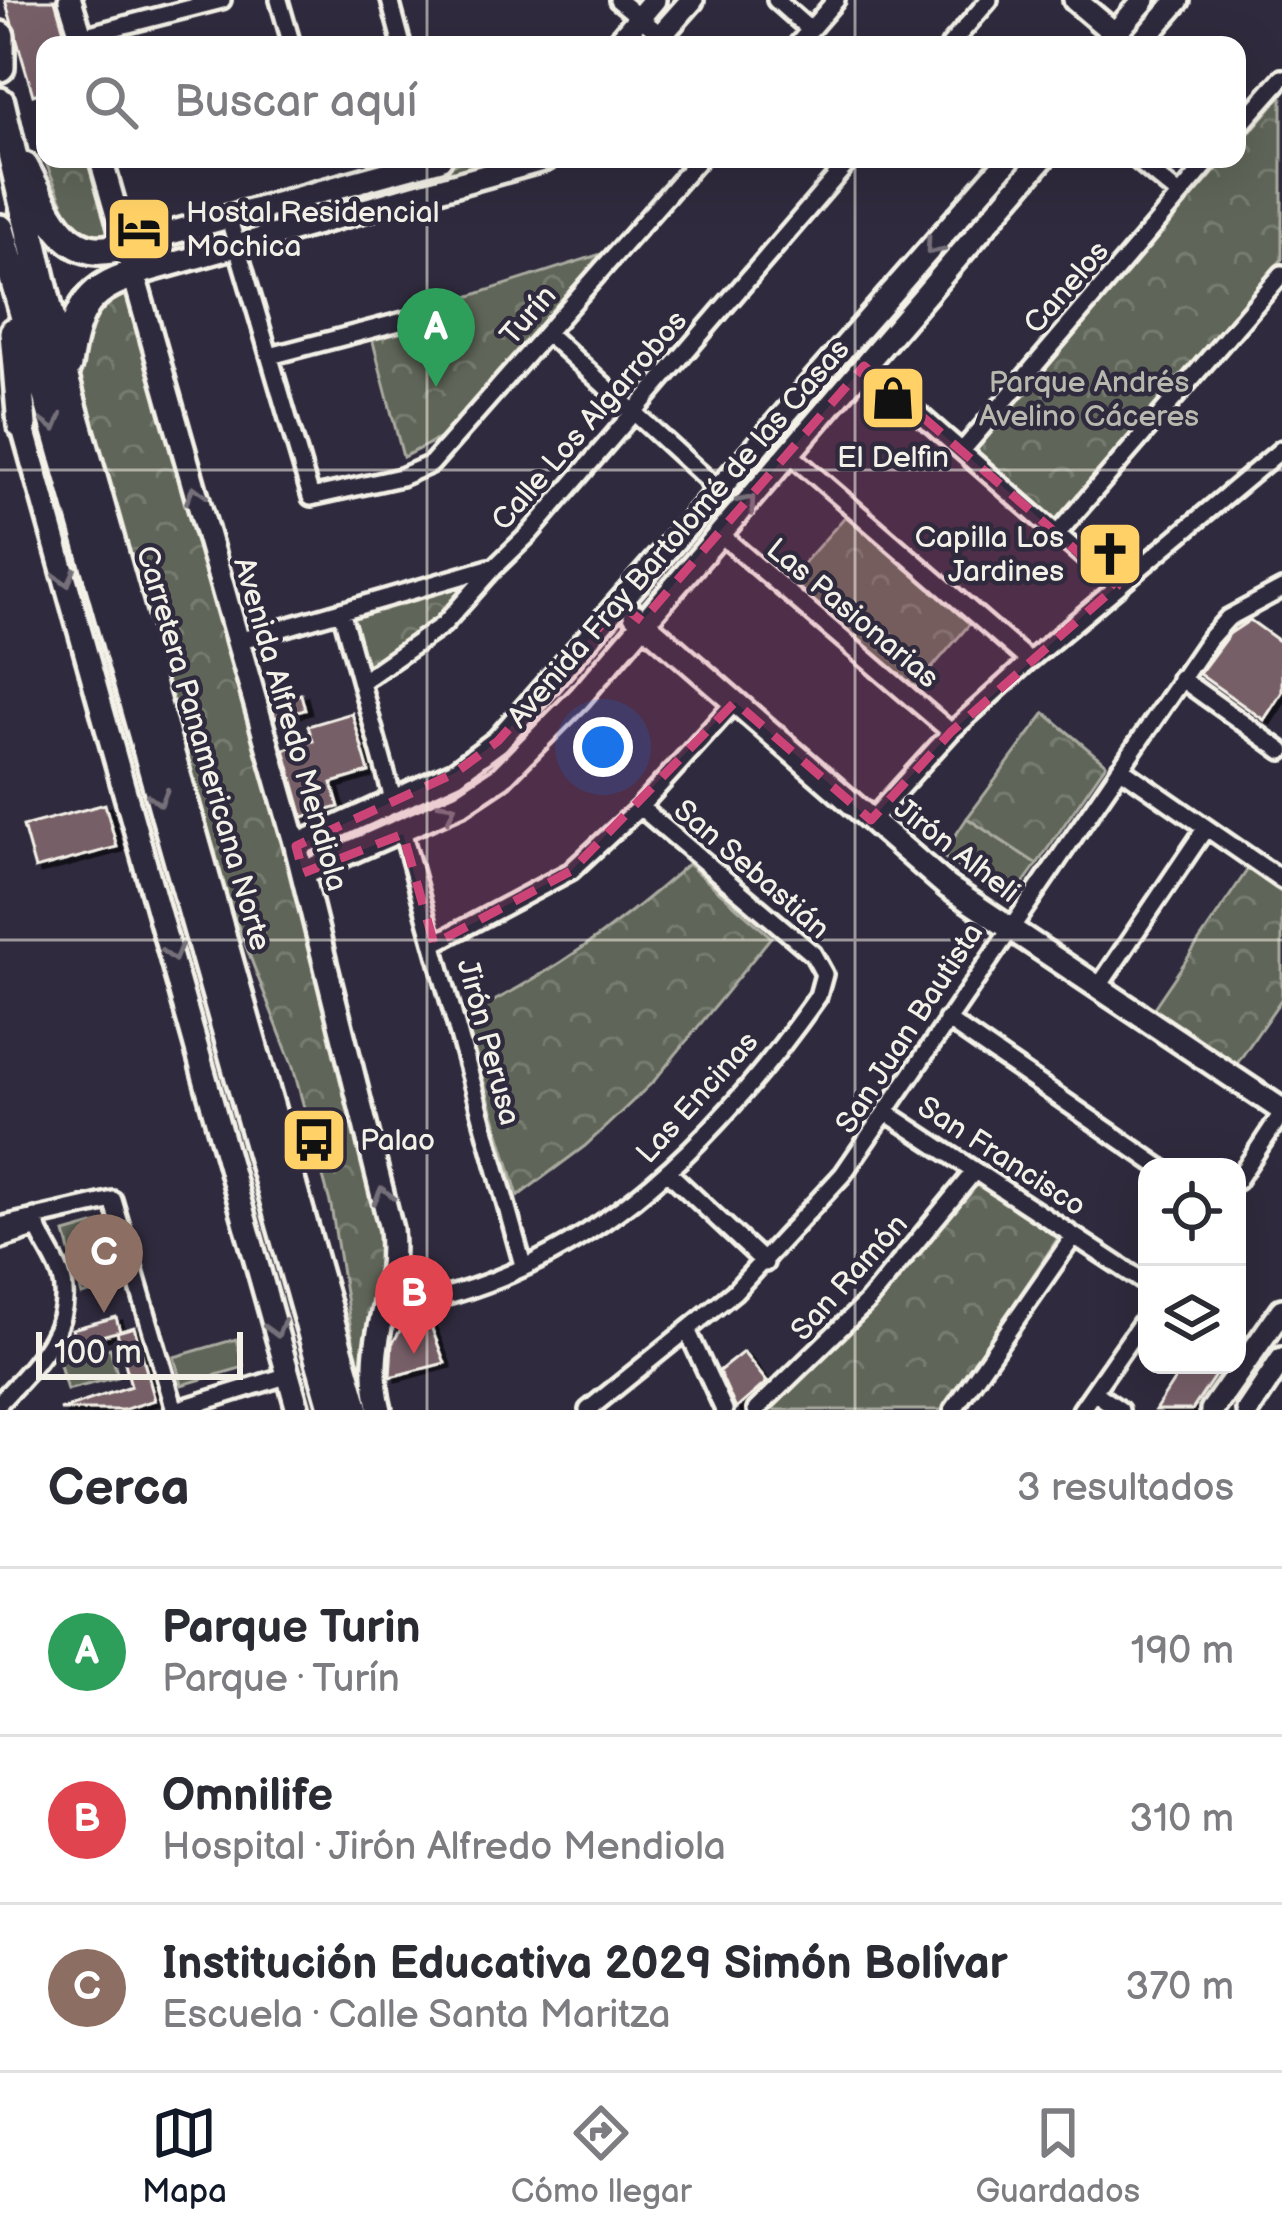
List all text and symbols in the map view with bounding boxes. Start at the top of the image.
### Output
search box [36,36,1246,168]
icon: search [78,69,144,135]
text: Buscar aquí [174,75,417,130]
hotel icon: Hostal Residencial Mochica [104,194,174,264]
place label: Hostal Residencial Mochica [186,195,439,265]
one-way arrow [925,234,947,256]
street label: Canelos [1017,234,1117,341]
street label: Turín [493,278,564,353]
pin: A [397,288,475,387]
street label: Calle Los Algarrobos [484,303,695,538]
street label: Avenida Fray Bartolomé de las Casas [500,332,858,735]
shop icon: El Delfin [858,363,928,433]
park label: Parque Andrés Avelino Cáceres [979,365,1199,435]
one-way arrow [38,412,63,433]
place label: El Delfin [837,440,949,476]
one-way arrow [185,484,210,504]
one-way arrow [734,495,756,517]
church icon: Capilla Los Jardines [1075,519,1145,589]
place label: Capilla Los Jardines [915,520,1064,590]
street label: Las Pasionarias [759,531,946,696]
street label: Carretera Panamericana Norte [128,542,278,955]
street label: Avenida Alfredo Mendiola [225,553,355,895]
one-way arrow [52,567,77,588]
your location [573,717,633,777]
one-way arrow [145,787,170,808]
street label: Jirón Alheli [887,791,1026,911]
street label: San Sebastián [666,792,836,947]
one-way arrow [436,801,457,824]
street label: San Juan Bautista [828,917,991,1140]
one-way arrow [159,942,184,963]
street label: Jirón Perusa [449,955,527,1129]
street label: Las Encinas [629,1024,766,1171]
street label: San Francisco [911,1089,1092,1224]
bus stop icon: Palao [279,1105,349,1175]
place label: Palao [360,1123,435,1159]
map controls [1138,1158,1246,1374]
button: locate [1138,1158,1246,1266]
one-way arrow [372,1185,397,1206]
street label: San Ramón [784,1207,916,1348]
pin: C [65,1214,143,1313]
pin: B [375,1255,453,1354]
button: layers [1138,1266,1246,1374]
one-way arrow [261,1318,286,1339]
scale bar [36,1326,243,1379]
text: 100 m [54,1333,142,1373]
text: Cerca [48,1458,190,1519]
text: 3 resultados [1017,1465,1234,1512]
text: Parque Turin [162,1601,421,1656]
text: A [75,1628,99,1675]
text: 190 m [1131,1628,1234,1675]
text: Parque · Turín [162,1656,400,1703]
text: Omnilife [162,1769,333,1824]
text: B [73,1796,101,1843]
text: 310 m [1129,1796,1234,1843]
text: Hospital · Jirón Alfredo Mendiola [162,1824,726,1871]
text: Institución Educativa 2029 Simón Bolívar [162,1937,1008,1992]
text: C [73,1964,101,2011]
text: 370 m [1125,1964,1234,2011]
text: Escuela · Calle Santa Maritza [162,1992,671,2039]
tab: Mapa [142,2100,227,2212]
tab: Cómo llegar [511,2100,692,2212]
tab: Guardados [975,2100,1140,2212]

